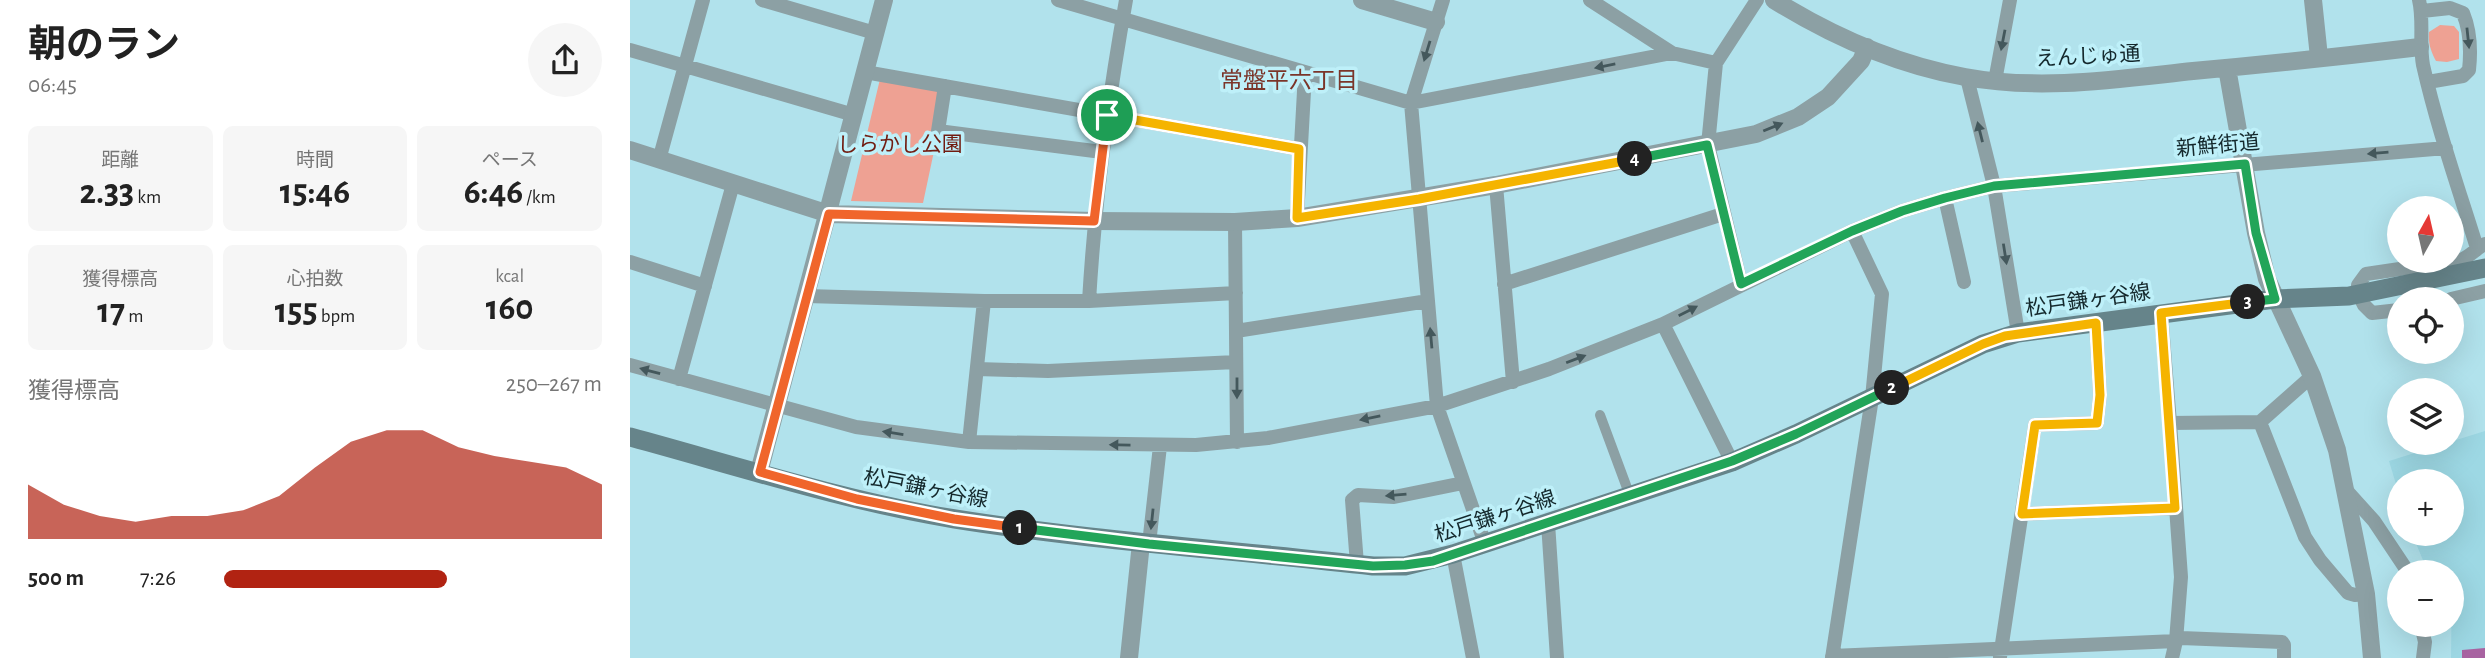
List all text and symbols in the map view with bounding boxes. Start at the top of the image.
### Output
button: share [528,23,602,97]
text: 朝のラン [28,27,180,65]
one-way arrow [2463,27,2474,49]
one-way arrow [1997,29,2008,51]
one-way arrow [1421,41,1432,62]
street label: えんじゅ通 [2035,42,2141,70]
one-way arrow [1594,61,1616,72]
district label: 常盤平六丁目 [1220,68,1358,93]
text: 06:45 [28,74,77,97]
pin [1077,85,1137,145]
icon: arrive [1088,96,1126,134]
one-way arrow [1763,121,1784,132]
one-way arrow [1974,121,1985,143]
street label: 新鮮街道 [2175,130,2261,160]
park label: しらかし公園 [837,134,963,155]
pin: 4 [1618,142,1653,176]
one-way arrow [2367,148,2389,159]
text: 4 [1630,149,1639,168]
text: 距離 [101,151,139,170]
text: 時間 [296,151,334,170]
text: ペース [482,151,538,170]
text: 2.33 [79,175,134,210]
text: 15:46 [280,175,350,210]
text: 6:46 [464,175,523,210]
text: km [134,188,161,207]
text: /km [523,188,556,207]
north arrow [2387,196,2464,273]
map controls [2387,196,2464,637]
one-way arrow [2000,243,2011,265]
text: kcal [495,267,524,286]
text: 獲得標高 [82,270,158,289]
text: 心拍数 [286,270,344,289]
street label: 松戸鎌ヶ谷線 [2024,280,2152,320]
pin: 3 [2230,284,2266,320]
button: locate [2387,287,2464,364]
text: 160 [486,291,534,326]
text: 3 [2243,292,2252,311]
text: 17 [97,294,125,329]
text: 155 [275,294,318,329]
one-way arrow [1678,305,1698,316]
text: m [125,307,143,326]
text: bpm [318,307,355,326]
one-way arrow [1425,326,1436,348]
one-way arrow [1566,353,1587,364]
one-way arrow [639,365,660,375]
pin: 2 [1874,370,1910,406]
text: 250–267 m [506,373,602,396]
one-way arrow [1231,378,1243,400]
text: 2 [1887,378,1896,397]
button: layers [2387,378,2464,455]
text: 獲得標高 [28,380,120,403]
one-way arrow [1359,413,1381,424]
one-way arrow [882,427,904,438]
one-way arrow [1109,439,1131,451]
street label: 松戸鎌ヶ谷線 [862,465,990,511]
button: + [2387,469,2464,546]
street label: 松戸鎌ヶ谷線 [1432,486,1558,546]
one-way arrow [1385,490,1407,501]
one-way arrow [1146,508,1157,530]
pin: 1 [1002,510,1038,546]
text: 1 [1016,518,1023,537]
button: − [2387,560,2464,637]
text: 500 m [28,567,84,590]
text: 7:26 [140,567,176,590]

